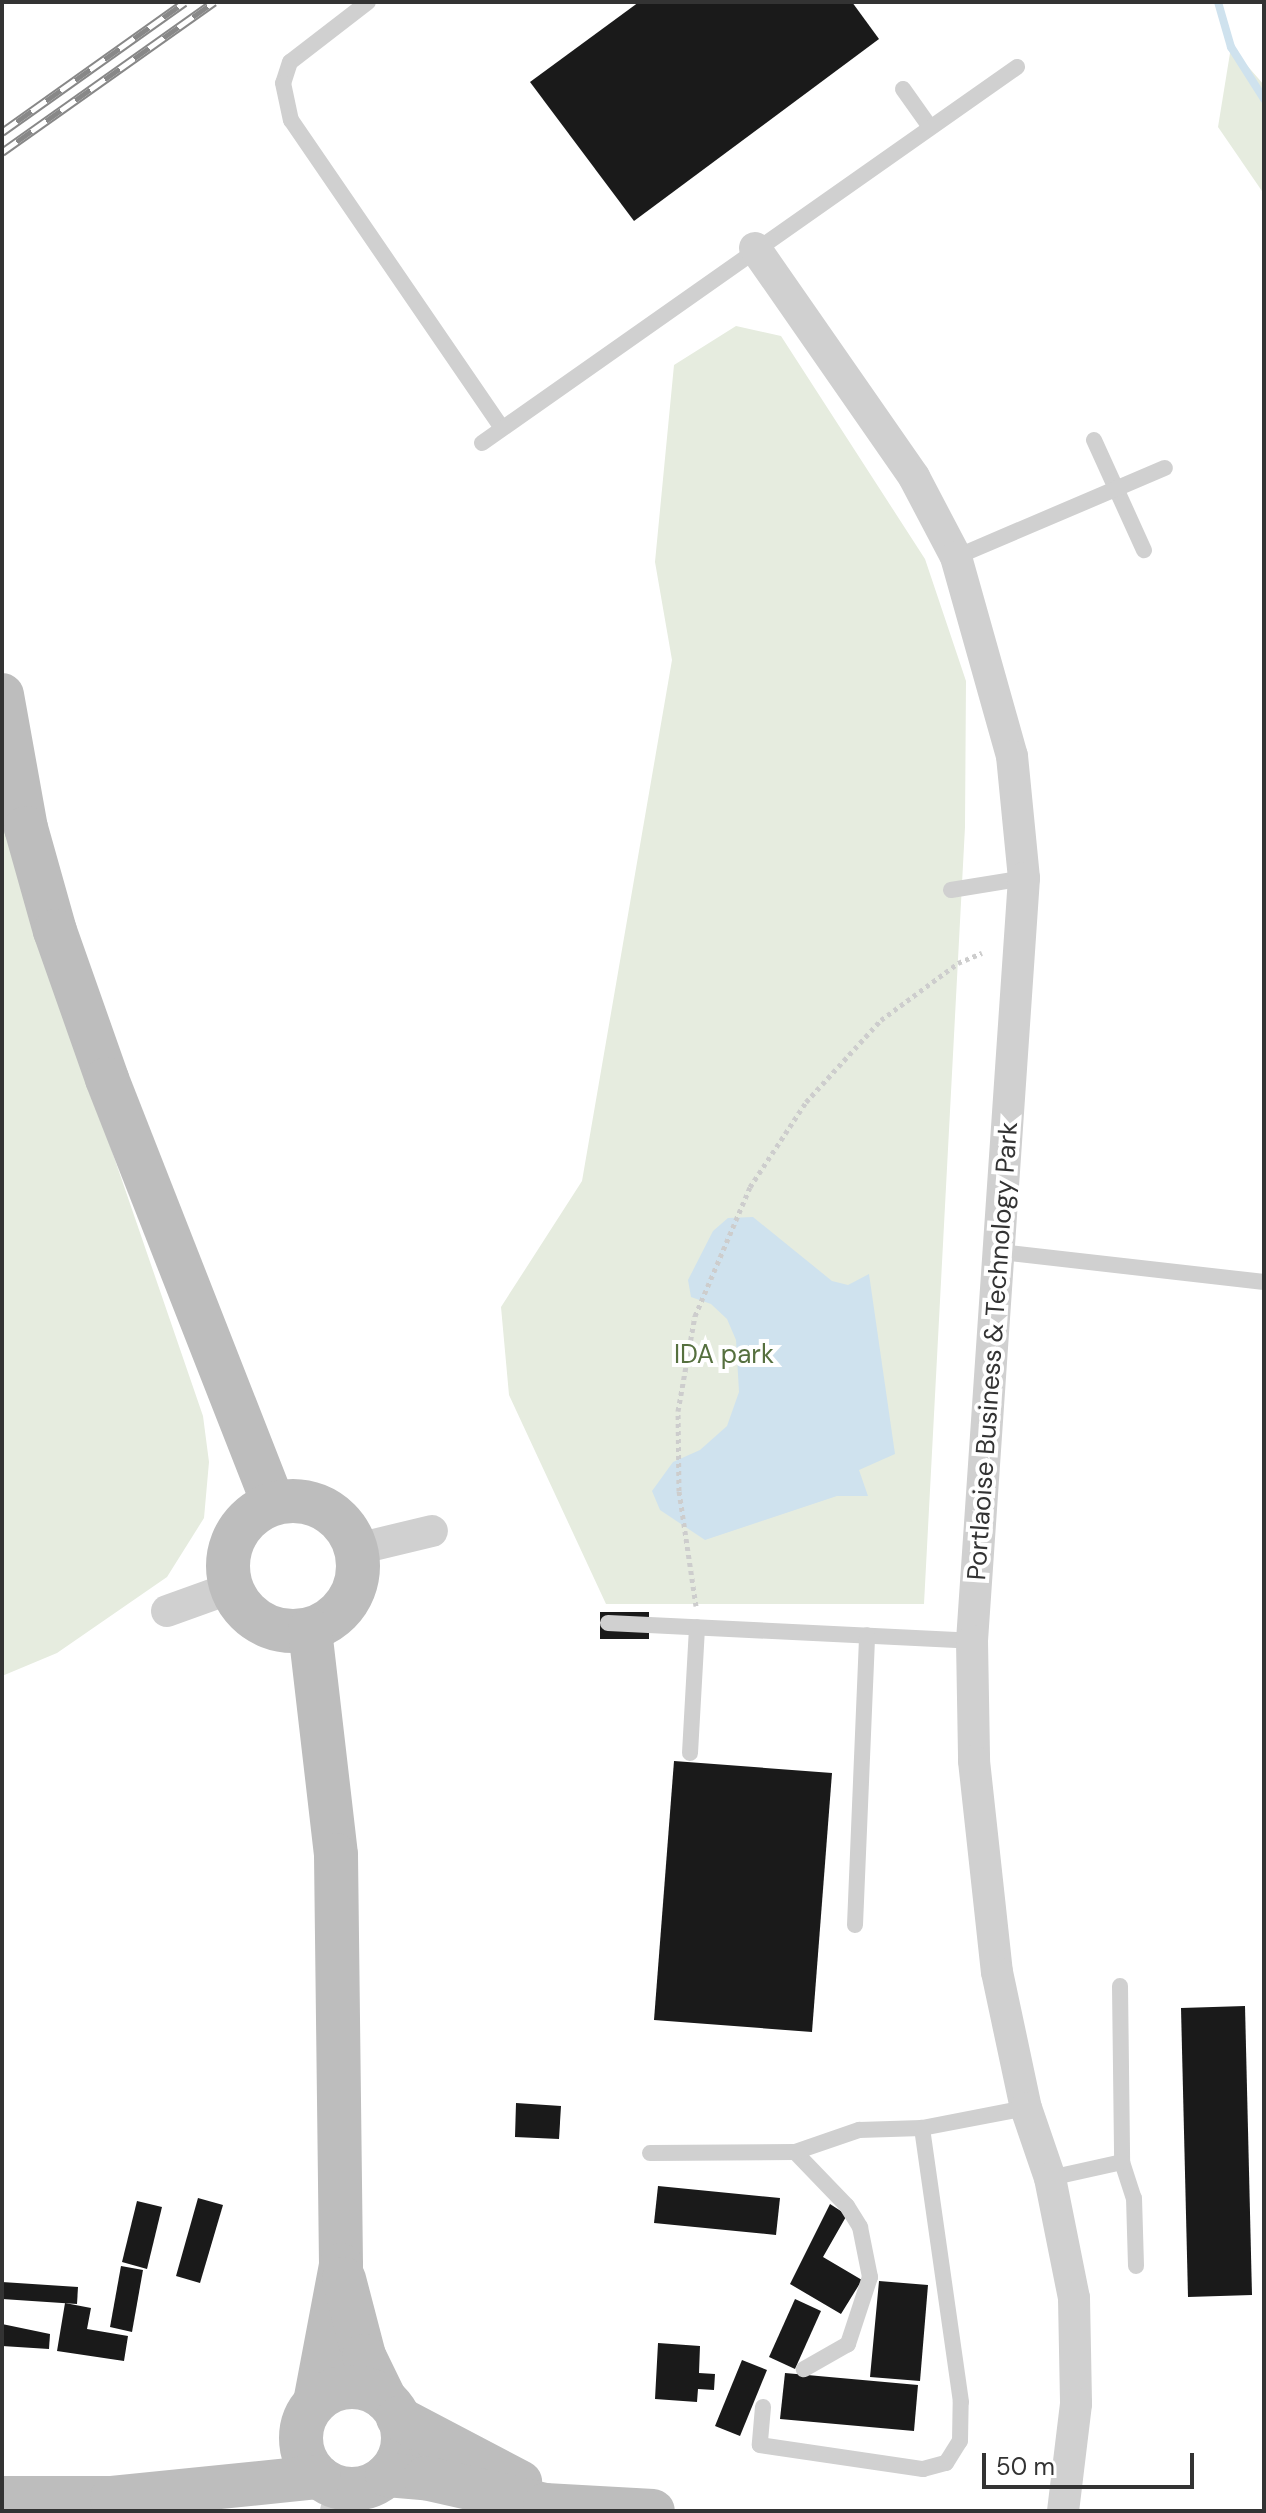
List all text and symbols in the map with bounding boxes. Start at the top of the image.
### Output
street label: Portlaoise Business & Technology Park [961,1121,1025,1581]
park label: IDA park [674,1339,774,1371]
scale bar [986,2437,1198,2487]
text: 50 m [996,2451,1055,2482]

